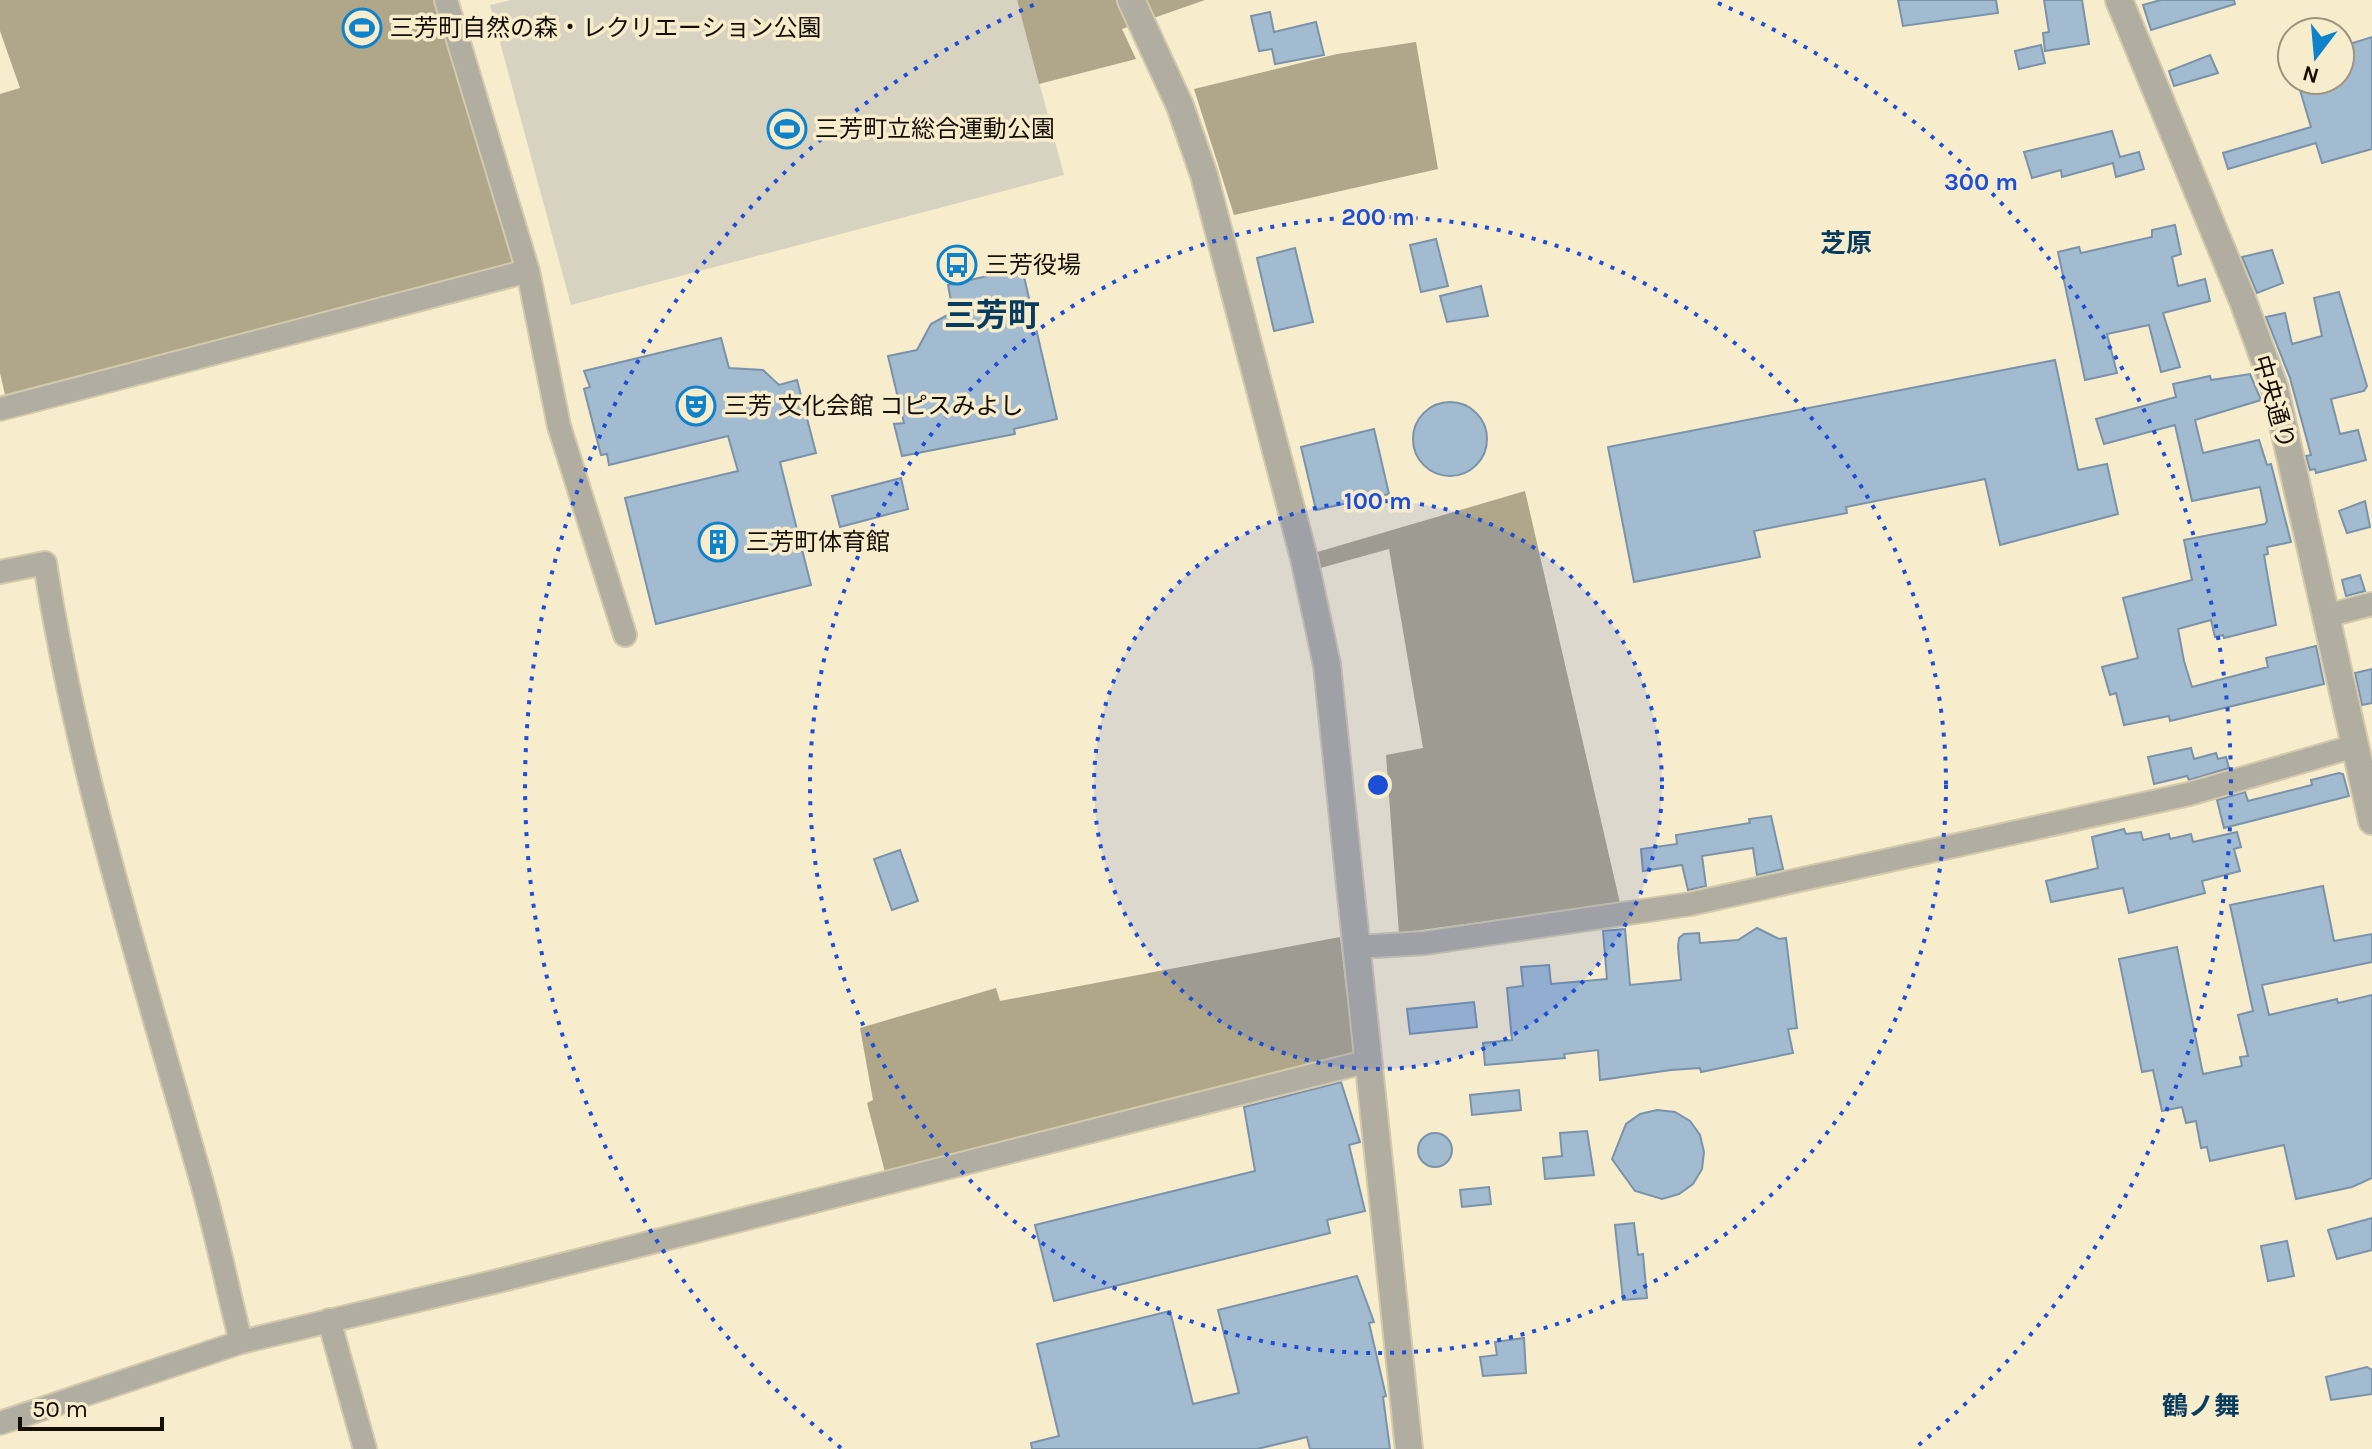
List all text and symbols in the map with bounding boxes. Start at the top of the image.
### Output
sports icon: 三芳町自然の森・レクリエーション公園 [341,7,383,49]
place label: 三芳町自然の森・レクリエーション公園 [390,14,822,42]
north arrow [2276,16,2356,96]
text: N [2300,60,2322,89]
sports icon: 三芳町立総合運動公園 [766,108,808,150]
place label: 三芳町立総合運動公園 [815,115,1055,143]
text: 300 m [1944,168,2018,196]
text: 200 m [1341,203,1415,231]
district label: 芝原 [1820,228,1872,259]
bus stop icon: 三芳役場 [936,244,978,286]
place label: 三芳役場 [985,251,1081,279]
district label: 三芳町 [944,297,1040,334]
street label: 中央通り [2247,352,2301,452]
theatre icon: 三芳 文化会館 コピスみよし [675,385,717,427]
place label: 三芳 文化会館 コピスみよし [724,392,1023,420]
text: 100 m [1344,487,1412,515]
building icon: 三芳町体育館 [697,521,739,563]
place label: 三芳町体育館 [746,528,890,556]
centre of rings [1364,771,1392,799]
scale bar [20,1381,162,1431]
district label: 鶴ノ舞 [2162,1391,2240,1422]
text: 50 m [32,1395,88,1423]

